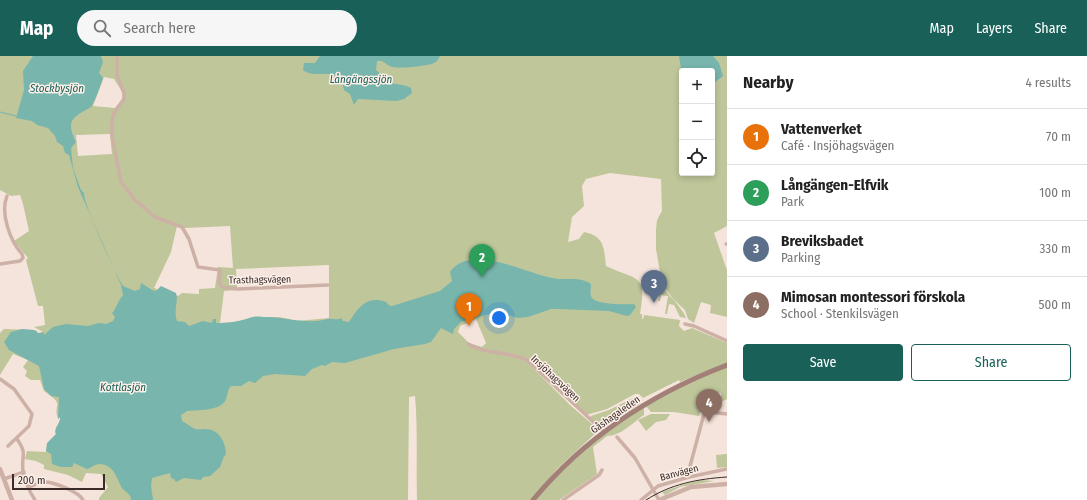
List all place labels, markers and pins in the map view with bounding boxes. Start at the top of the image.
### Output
pin: 2 [469,244,495,277]
pin: 3 [641,270,667,303]
pin: 1 [456,293,482,326]
pin: 4 [696,389,722,422]

